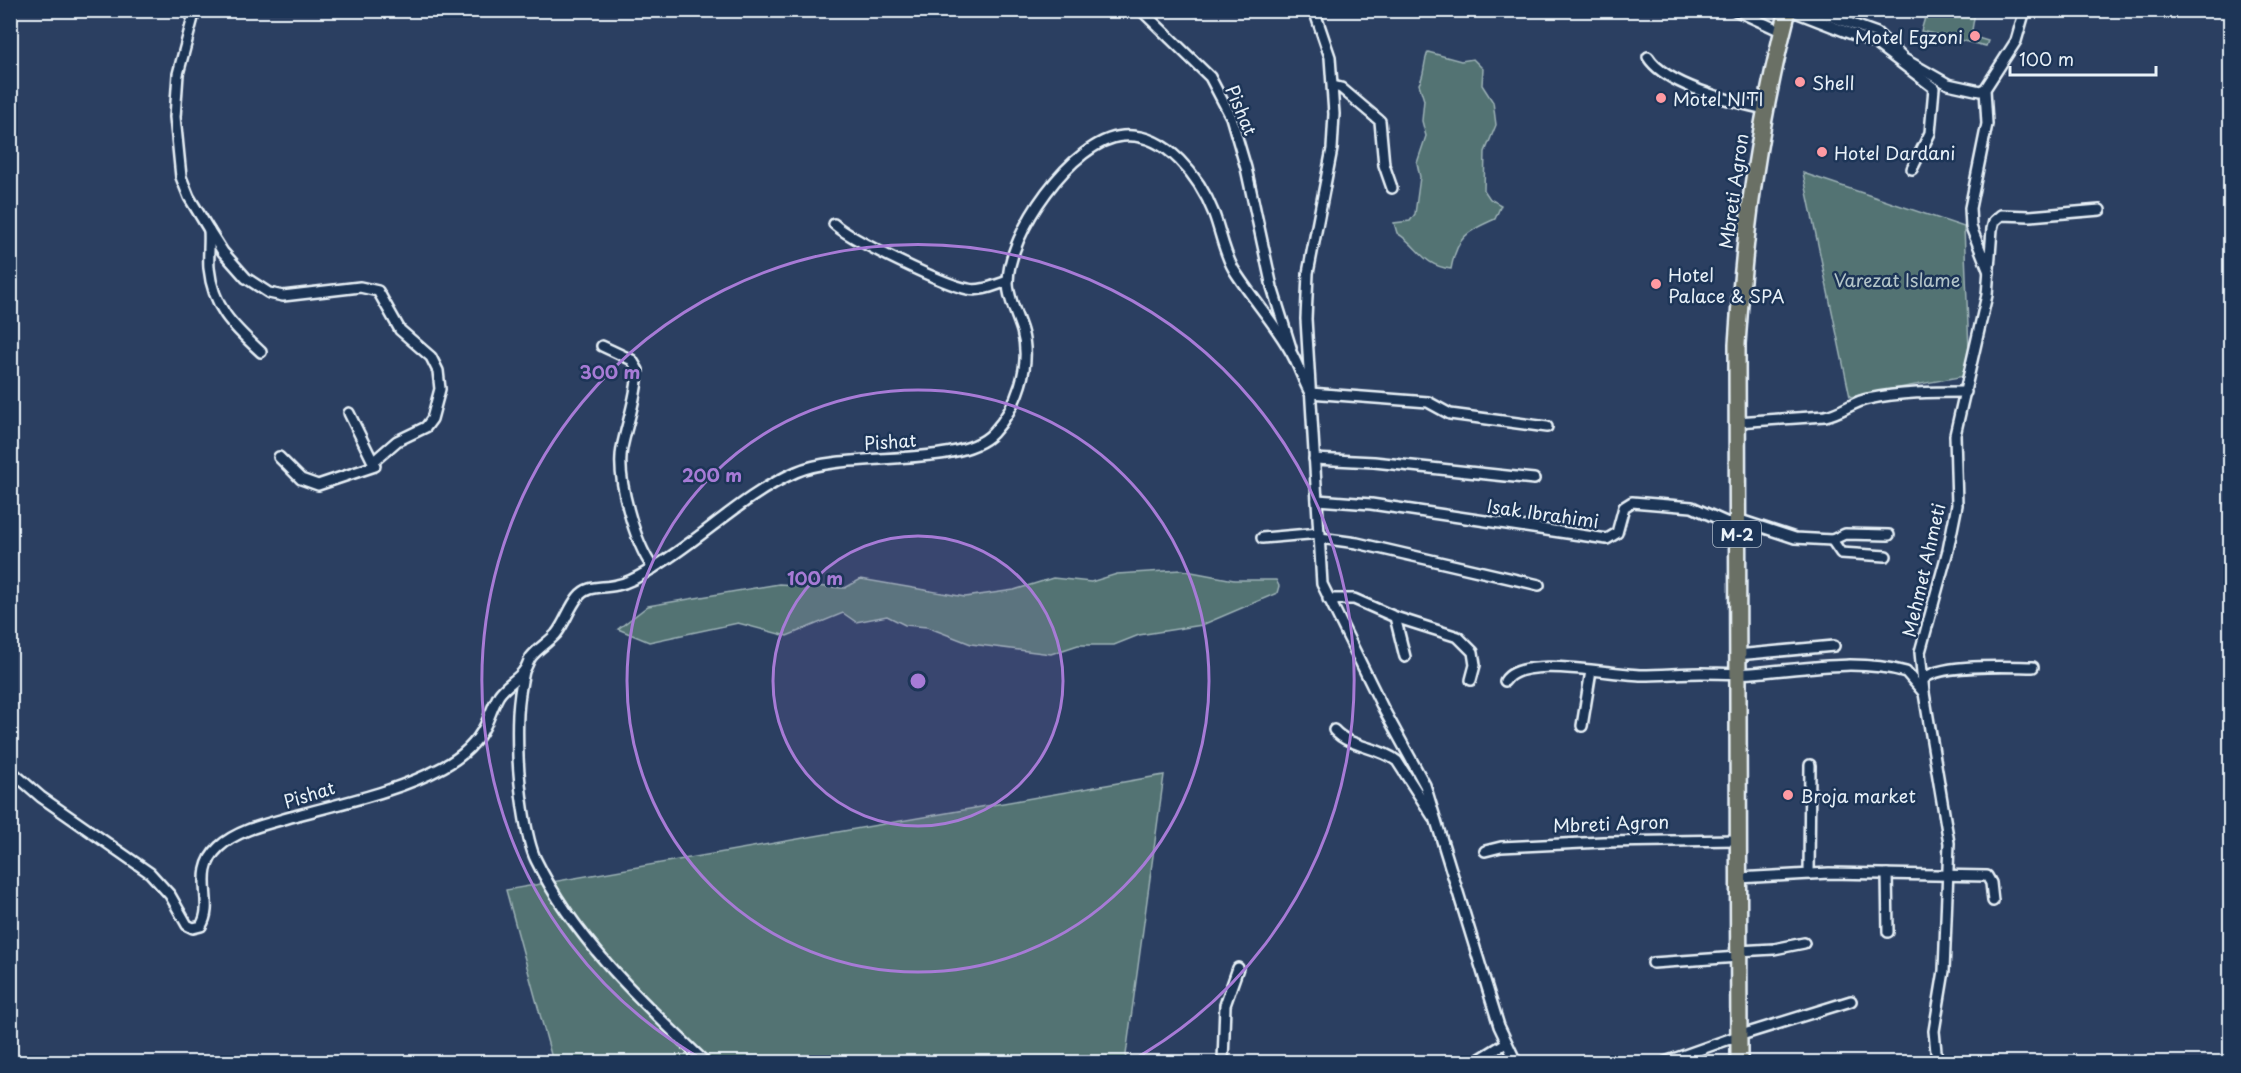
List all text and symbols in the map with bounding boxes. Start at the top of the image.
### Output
place label: Motel Egzoni [1855,23,1963,50]
marker: Motel Egzoni [1968,29,1982,43]
scale bar [2010,39,2156,77]
text: 100 m [2019,45,2074,72]
place label: Shell [1812,69,1854,96]
marker: Shell [1793,75,1807,89]
street label: Pishat [1219,81,1265,139]
place label: Motel NITI [1673,85,1763,112]
marker: Motel NITI [1654,91,1668,105]
street label: Mbreti Agron [1712,132,1754,250]
place label: Hotel Dardani [1834,139,1956,166]
marker: Hotel Dardani [1815,145,1829,159]
place label: Hotel Palace & SPA [1668,261,1785,309]
park label: Varezat Islame [1834,266,1960,293]
marker: Hotel Palace & SPA [1649,277,1663,291]
text: 300 m [580,358,640,385]
street label: Pishat [863,426,917,456]
text: 200 m [682,461,742,488]
street label: Isak Ibrahimi [1485,492,1601,534]
street label: Mehmet Ahmeti [1894,500,1952,640]
road number: M-2 [1713,521,1761,547]
text: 100 m [787,564,843,591]
centre of rings [908,671,928,691]
street label: Pishat [280,773,338,815]
place label: Broja market [1800,782,1916,809]
marker: Broja market [1781,788,1795,802]
street label: Mbreti Agron [1552,807,1670,839]

